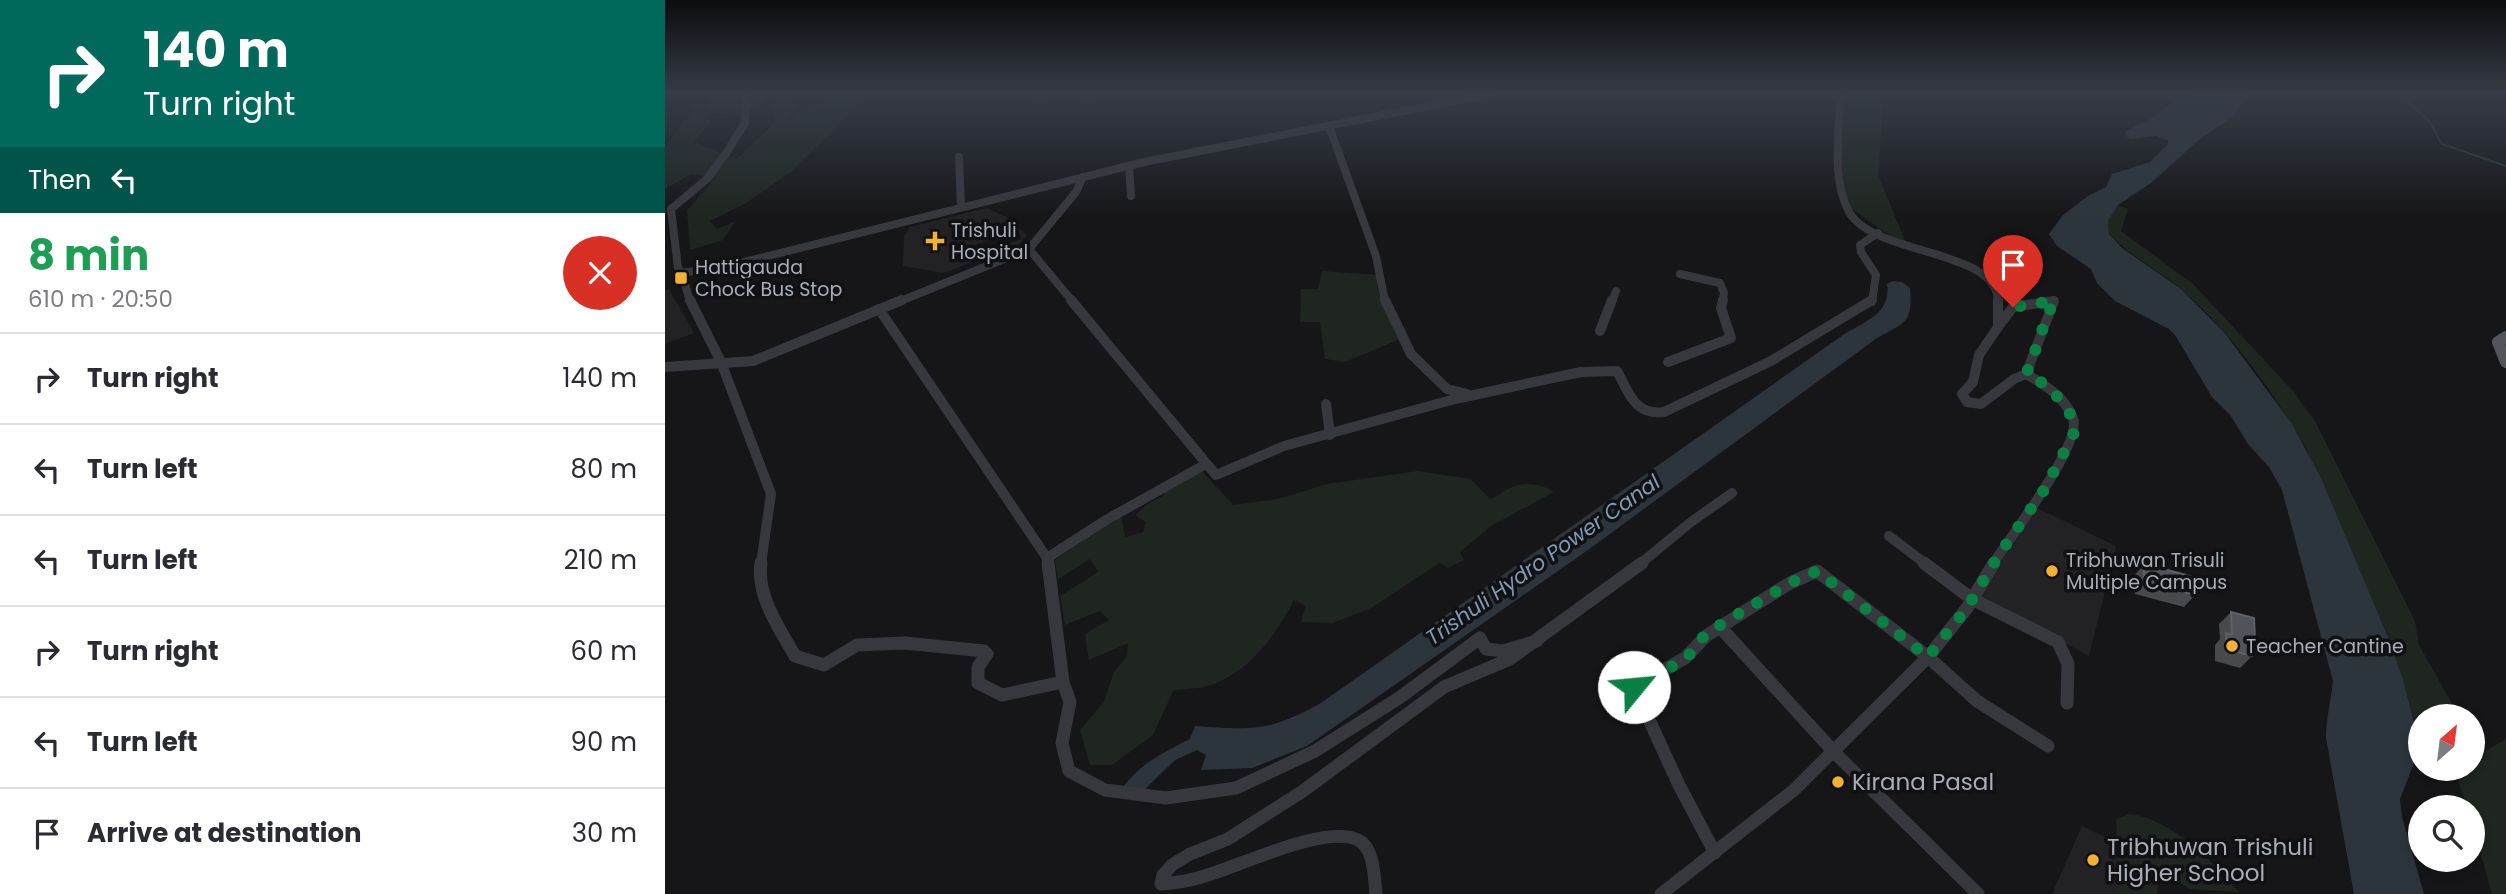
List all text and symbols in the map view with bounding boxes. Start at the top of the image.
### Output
text: 140 m [143,16,289,84]
icon: right [28,28,119,119]
text: Turn right [143,81,295,126]
icon: left [105,161,143,199]
text: Then [28,162,91,198]
place label: Trishuli Hospital [951,217,1028,266]
text: 8 min [28,226,149,285]
marker: Trishuli Hospital [925,231,945,251]
pin [1983,235,2043,307]
button: close [563,236,637,310]
icon: arrive [1994,246,2032,284]
place label: Hattigauda Chock Bus Stop [695,254,842,303]
marker: Hattigauda Chock Bus Stop [673,270,689,286]
text: 610 m · 20:50 [28,283,173,315]
icon: right [28,360,66,398]
text: Turn right [87,360,219,396]
text: 140 m [562,360,637,396]
icon: left [28,451,66,489]
text: Turn left [87,451,198,487]
text: 80 m [571,451,637,487]
water label: Trishuli Hydro Power Canal [1420,467,1666,652]
icon: left [28,542,66,580]
text: Turn left [87,542,198,578]
text: 210 m [564,542,637,578]
place label: Tribhuwan Trisuli Multiple Campus [2066,547,2227,596]
marker: Tribhuwan Trisuli Multiple Campus [2044,563,2060,579]
icon: right [28,633,66,671]
text: Turn right [87,633,219,669]
text: 60 m [570,633,637,669]
place label: Teacher Cantine [2246,633,2404,660]
marker: Teacher Cantine [2224,638,2240,654]
position arrow [1597,650,1671,724]
north arrow [2408,704,2485,780]
map controls [2408,704,2485,872]
icon: left [28,724,66,762]
text: Turn left [87,724,198,760]
text: 90 m [571,724,637,760]
place label: Kirana Pasal [1852,766,1994,798]
marker: Kirana Pasal [1830,774,1846,790]
button: search [2408,795,2485,872]
icon: arrive [28,815,66,853]
text: Arrive at destination [87,815,362,851]
text: 30 m [572,815,637,851]
place label: Tribhuwan Trishuli Higher School [2107,831,2313,889]
marker: Tribhuwan Trishuli Higher School [2085,852,2101,868]

